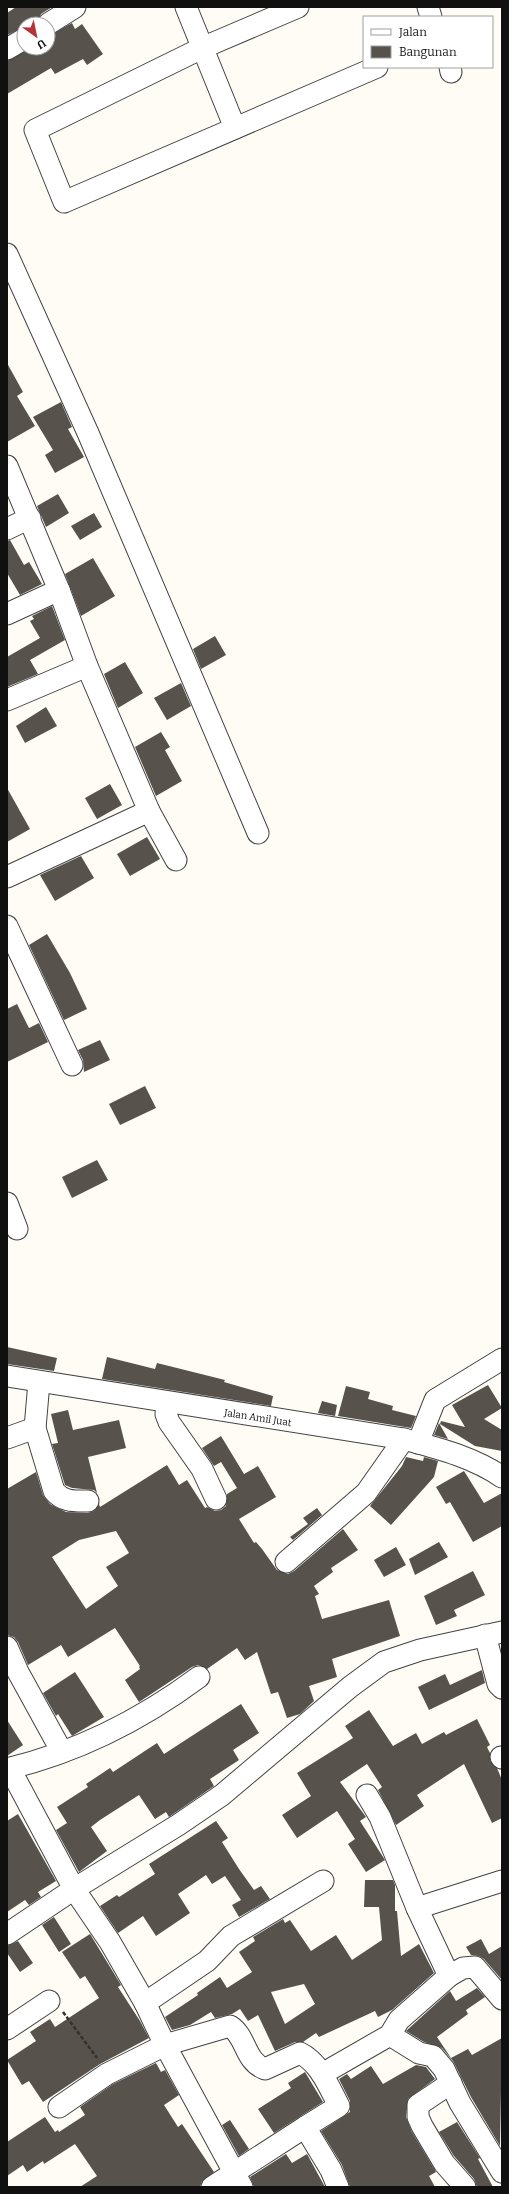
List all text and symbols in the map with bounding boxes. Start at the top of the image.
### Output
north arrow [16,16,56,56]
legend [363,16,493,68]
text: Jalan [398,25,427,39]
text: U [34,36,48,52]
text: Bangunan [399,45,457,59]
street label: Jalan Amil Juat [222,1407,293,1429]

